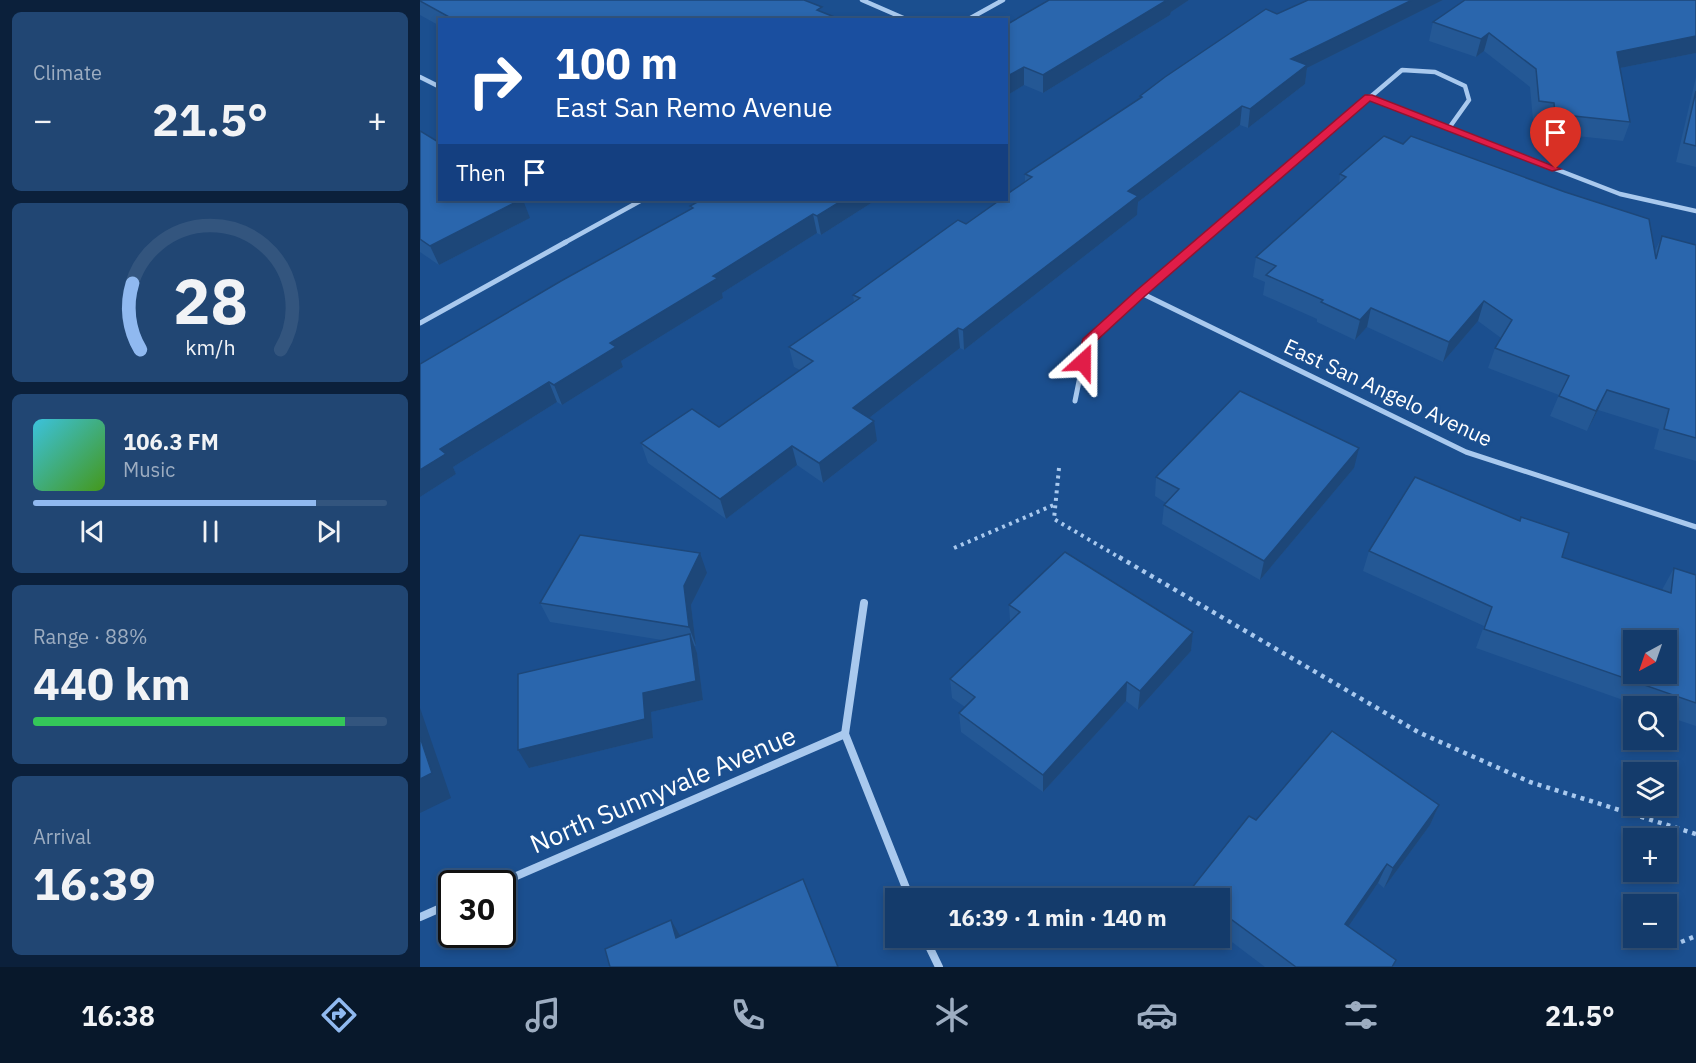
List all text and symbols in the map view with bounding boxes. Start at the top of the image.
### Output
text: 100 m [555,36,678,91]
icon: right [456,42,534,120]
text: Climate [33,59,102,86]
text: East San Remo Avenue [555,89,833,124]
text: 21.5° [152,90,268,148]
text: − [33,98,53,141]
text: + [367,98,387,141]
pin [1530,107,1581,169]
icon: arrive [1539,116,1572,149]
icon: arrive [518,156,551,189]
text: Then [456,158,506,187]
text: 28 [173,260,247,341]
position arrow [1051,330,1115,394]
street label: East San Angelo Avenue [1280,332,1497,453]
text: km/h [185,333,235,361]
text: 106.3 FM [123,427,219,456]
text: Music [123,456,175,483]
icon: previous [76,515,109,548]
icon: pause [194,515,227,548]
icon: next [312,515,345,548]
text: Range · 88% [33,623,148,650]
north arrow [1623,630,1677,684]
map controls [1623,630,1677,948]
text: 440 km [33,654,191,712]
button: search [1623,696,1677,750]
street label: North Sunnyvale Avenue [525,718,801,861]
button: layers [1623,762,1677,816]
text: Arrival [33,823,91,850]
button: + [1623,828,1677,882]
text: 16:39 [33,854,156,912]
speed limit sign: 30 [438,870,516,948]
button: − [1623,894,1677,948]
text: 16:39 · 1 min · 140 m [948,903,1167,932]
icon: directions [318,994,360,1036]
icon: music [522,994,564,1036]
icon: phone [727,994,769,1036]
icon: climate [931,994,973,1036]
icon: car [1136,994,1178,1036]
icon: filters [1340,994,1382,1036]
text: 16:38 [81,998,155,1033]
text: 21.5° [1545,998,1615,1033]

